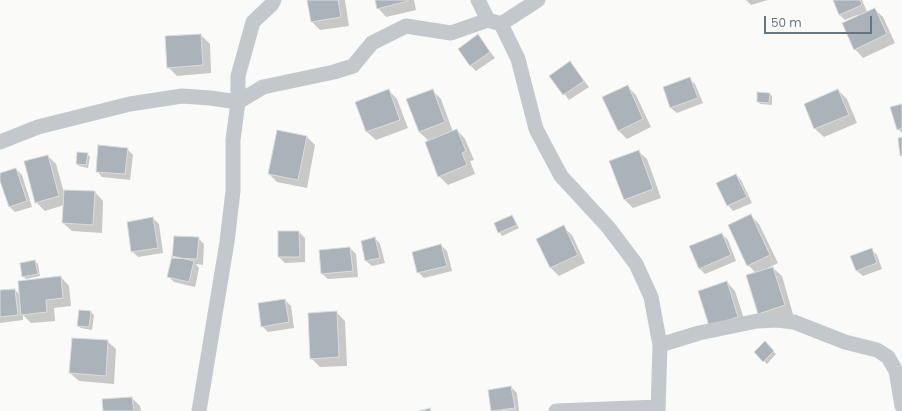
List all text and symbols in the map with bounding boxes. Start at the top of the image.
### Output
scale bar [766,8,874,34]
text: 50 m [771,14,802,31]

